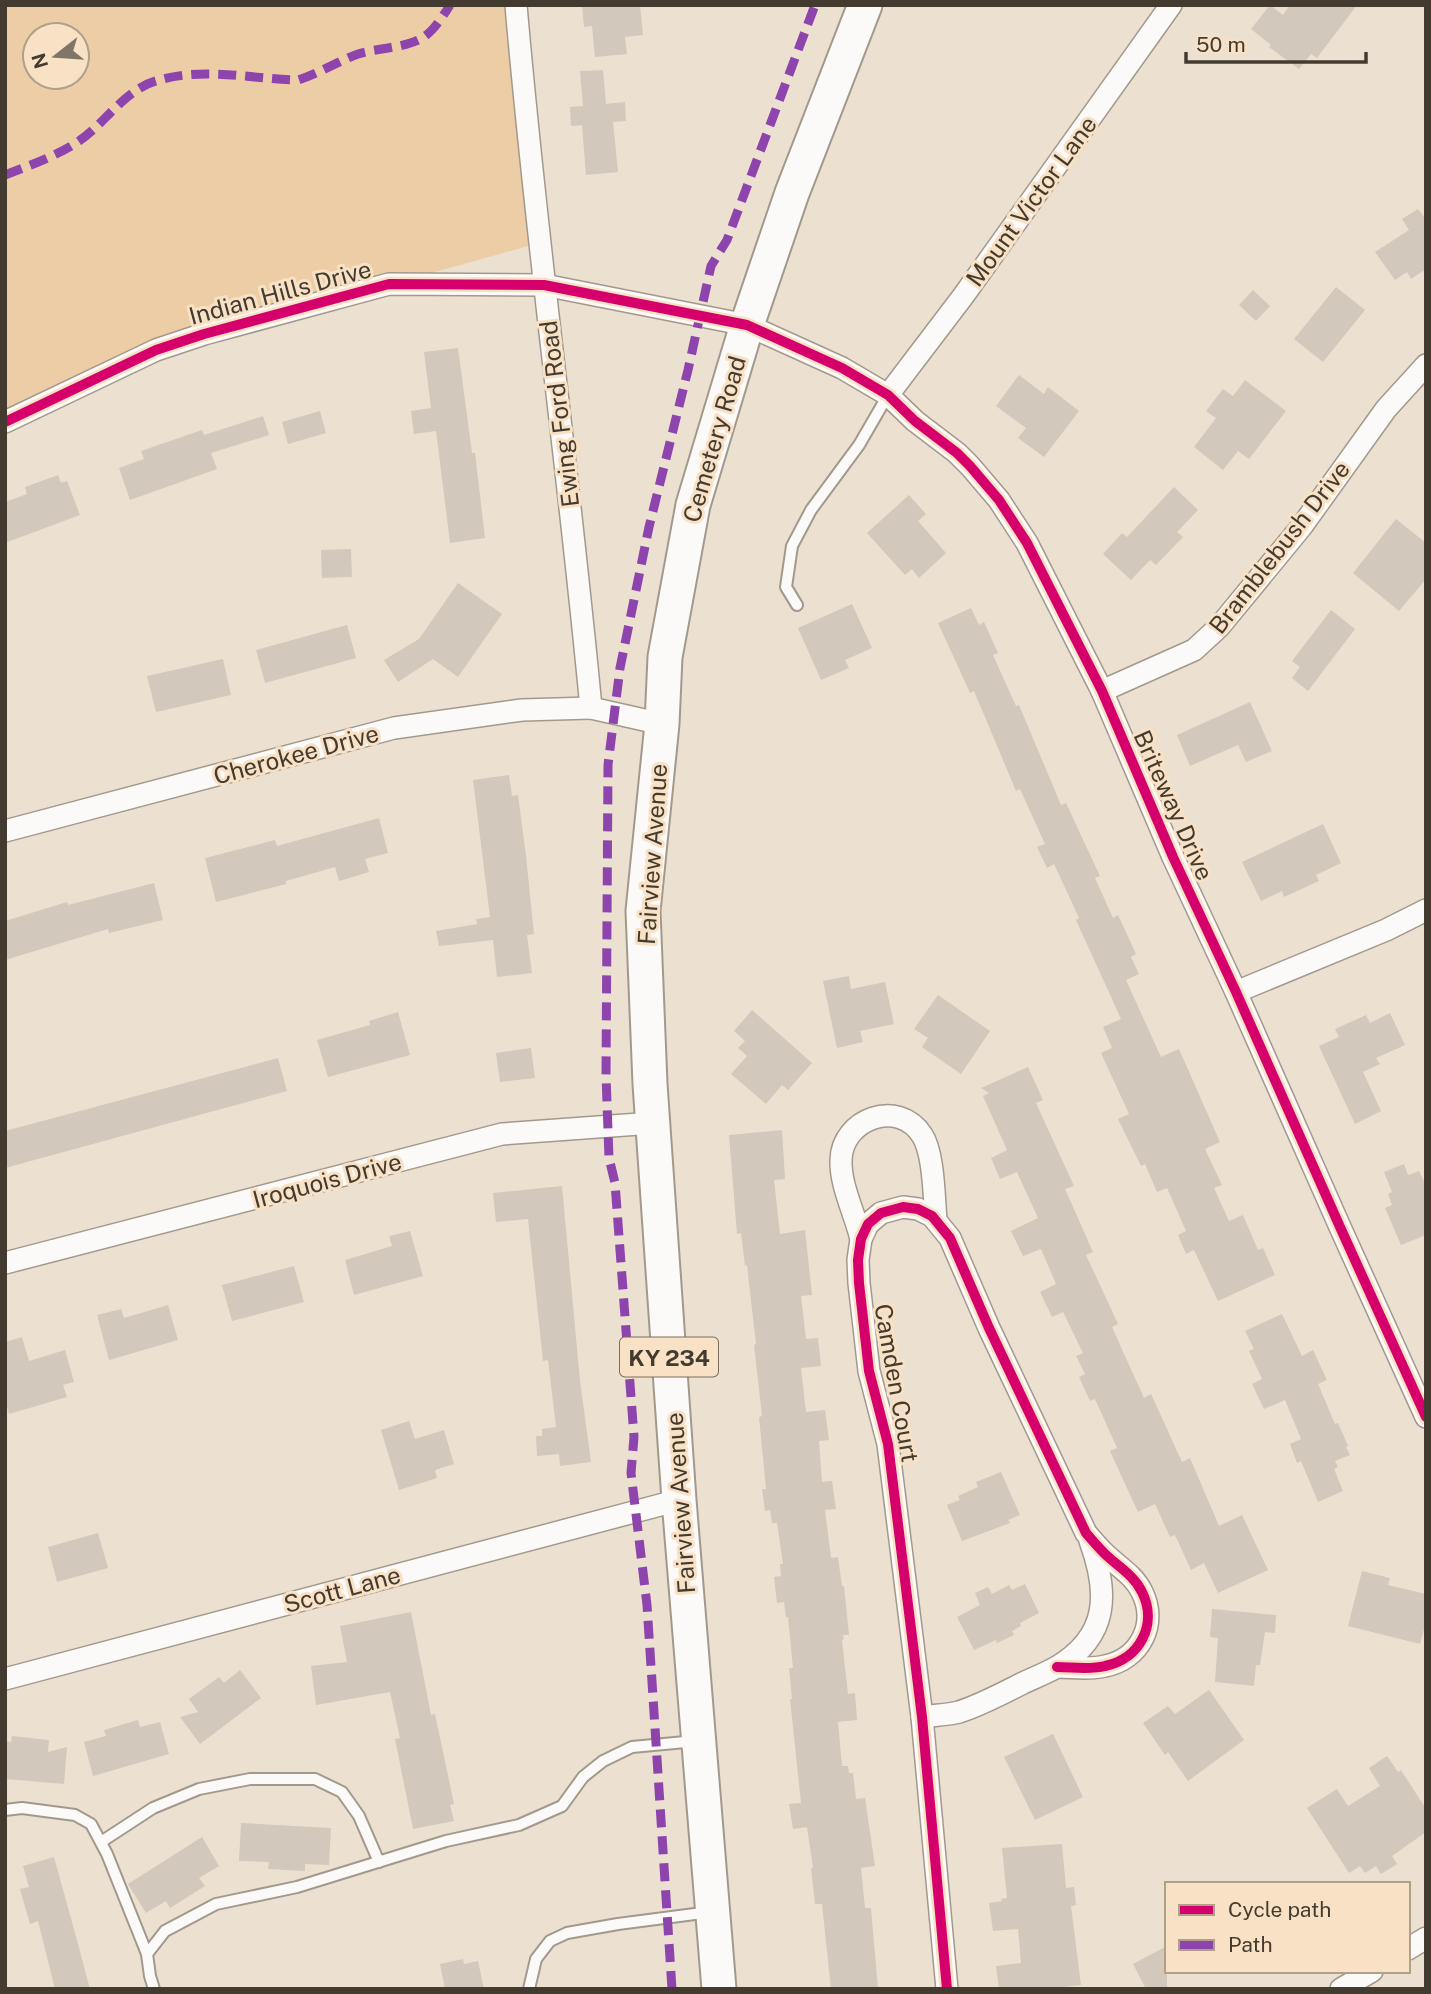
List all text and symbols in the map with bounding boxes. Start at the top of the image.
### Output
north arrow [21,21,91,91]
scale bar [1186,21,1366,65]
text: 50 m [1196,32,1246,57]
text: N [27,51,52,71]
street label: Mount Victor Lane [960,111,1102,291]
street label: Indian Hills Drive [186,254,374,330]
street label: Ewing Ford Road [534,319,584,509]
street label: Cemetery Road [677,353,751,525]
street label: Bramblebush Drive [1203,455,1355,639]
street label: Cherokee Drive [210,718,382,790]
street label: Briteway Drive [1128,726,1220,884]
street label: Fairview Avenue [632,763,672,945]
street label: Iroquois Drive [250,1147,404,1213]
street label: Camden Court [869,1302,925,1464]
road number: KY 234 [620,1338,718,1376]
street label: Fairview Avenue [660,1412,700,1594]
street label: Scott Lane [281,1560,403,1618]
legend [1165,1882,1410,1973]
text: Cycle path [1228,1897,1331,1922]
text: Path [1228,1932,1273,1957]

